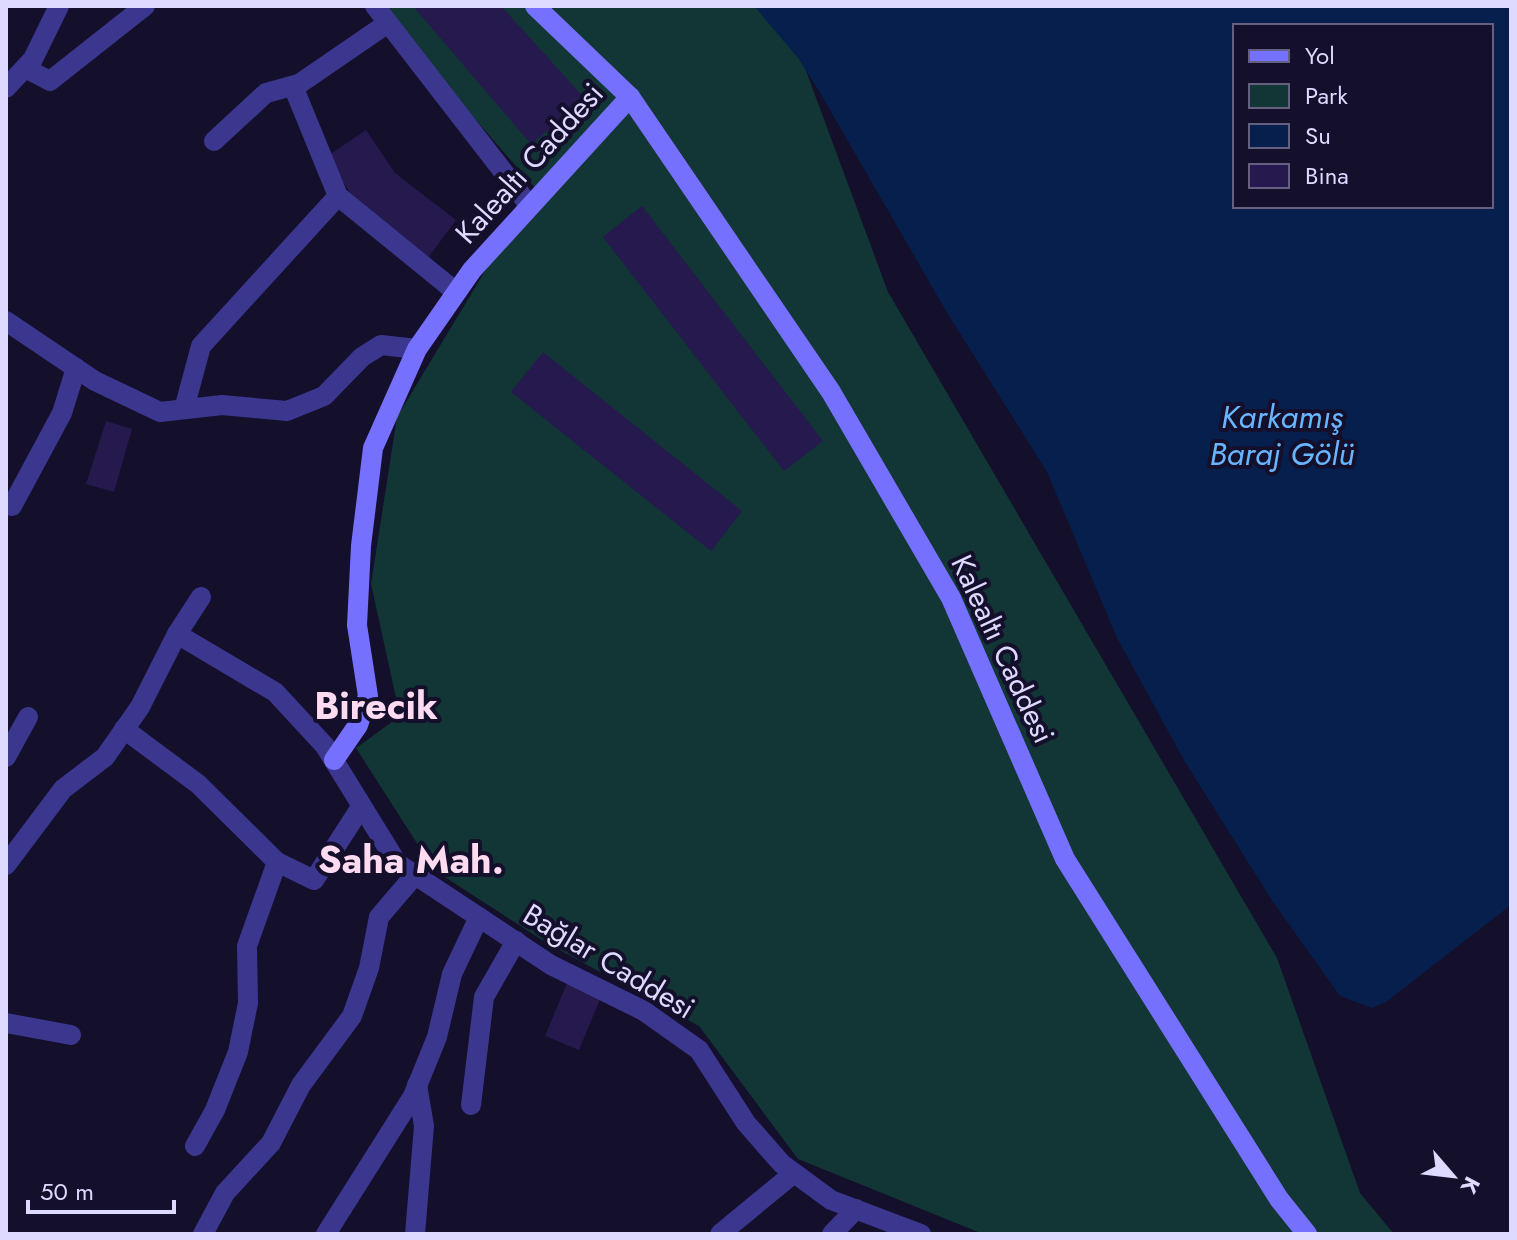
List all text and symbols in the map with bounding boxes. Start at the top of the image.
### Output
legend [1233,24,1493,208]
text: Yol [1305,38,1335,73]
street label: Kalealtı Caddesi [445,73,613,253]
text: Park [1305,78,1348,113]
text: Su [1305,118,1331,153]
text: Bina [1305,158,1349,193]
water label: Karkamış Baraj Gölü [1209,394,1355,477]
street label: Kalealtı Caddesi [940,548,1066,750]
district label: Birecik [314,678,438,733]
district label: Saha Mah. [318,832,504,887]
street label: Bağlar Caddesi [515,893,703,1029]
north arrow [1413,1136,1493,1216]
scale bar [28,1164,174,1214]
text: K [1453,1171,1488,1200]
text: 50 m [40,1174,94,1209]

